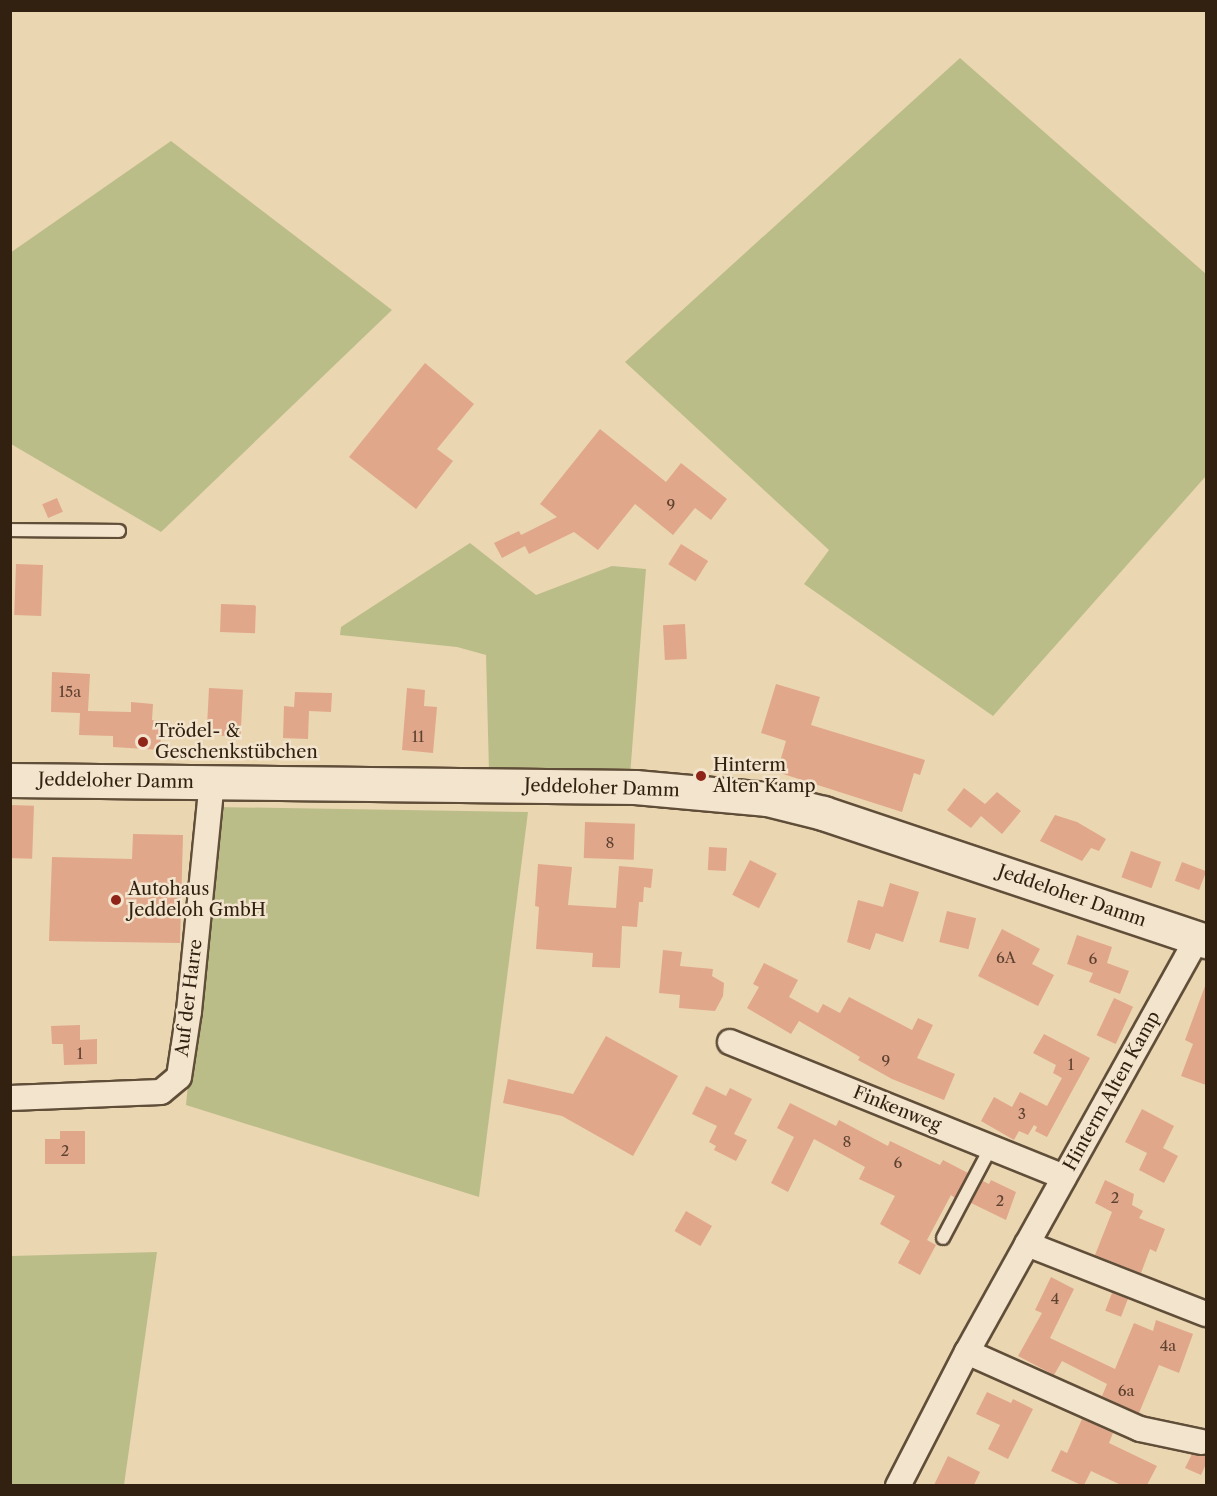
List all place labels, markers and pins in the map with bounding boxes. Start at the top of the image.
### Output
place label: Trödel- & Geschenkstübchen [155,721,318,764]
marker: Trödel- & Geschenkstübchen [136,735,150,749]
place label: Hinterm Alten Kamp [713,755,816,798]
marker: Hinterm Alten Kamp [694,769,708,783]
place label: Autohaus Jeddeloh GmbH [128,879,266,922]
marker: Autohaus Jeddeloh GmbH [109,893,123,907]

